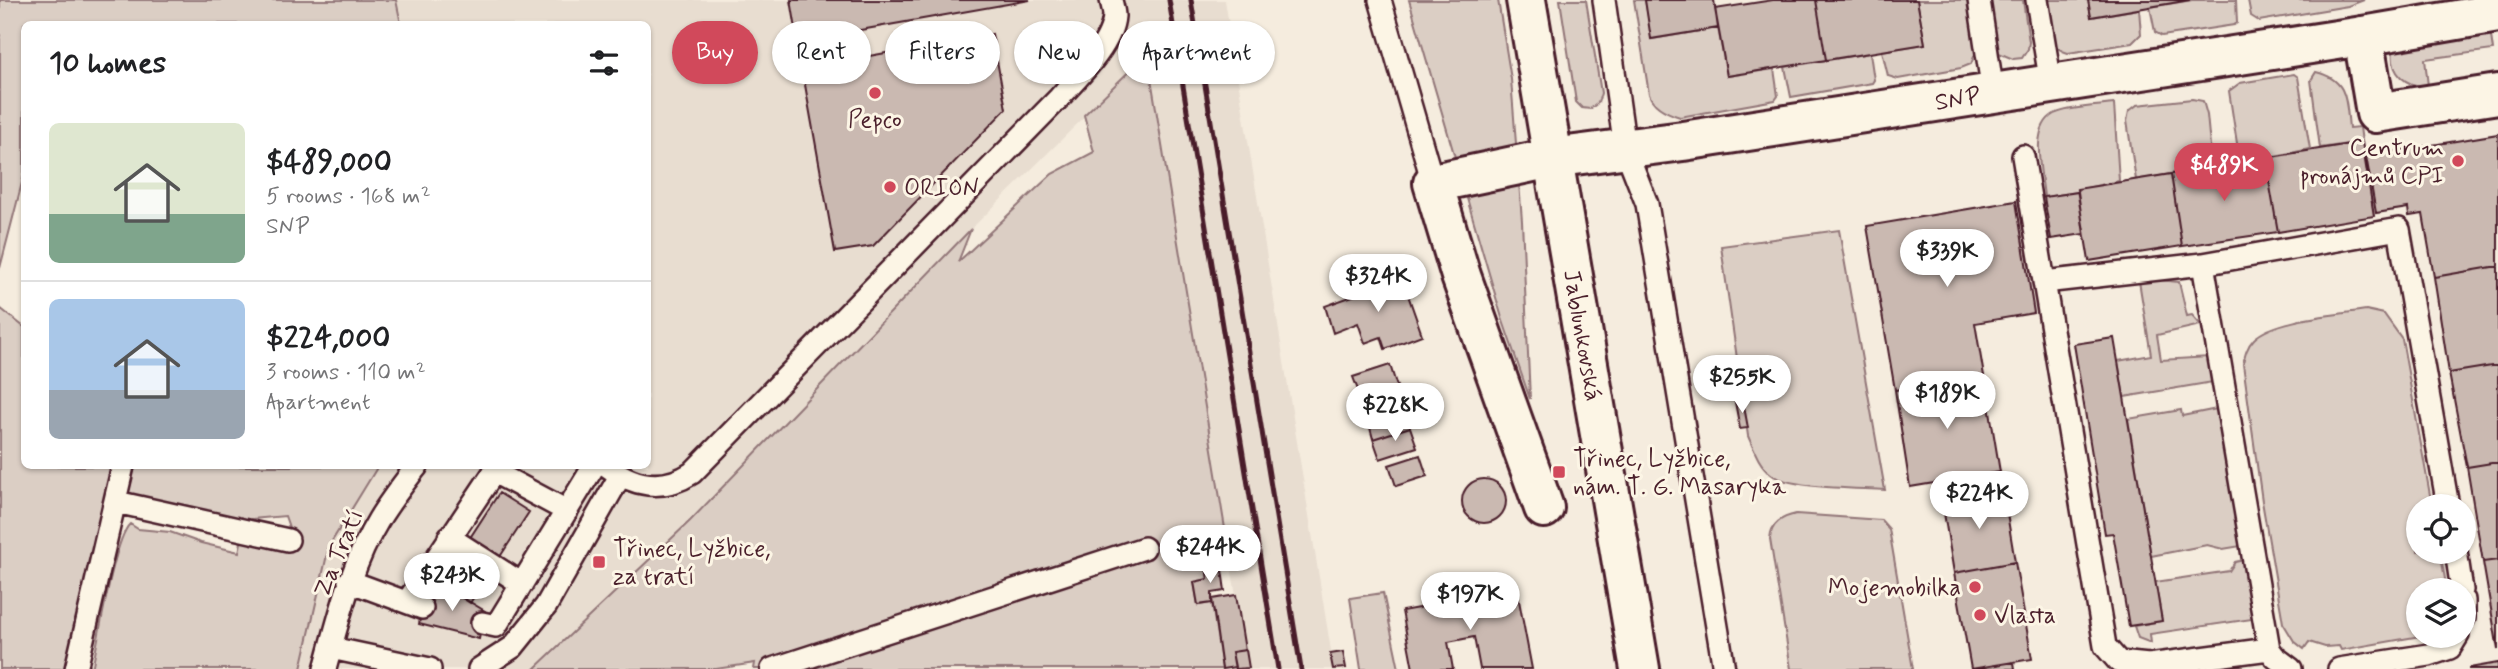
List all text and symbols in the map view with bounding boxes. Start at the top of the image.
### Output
chip: Buy [672,21,758,84]
chip: Rent [772,21,871,84]
chip: Filters [885,21,1000,84]
chip: New [1014,21,1104,84]
chip: Apartment [1118,21,1275,84]
text: 10 homes [49,44,166,83]
icon: filters [585,44,623,82]
street label: SNP [1933,81,1983,119]
marker: Pepco [867,85,883,101]
place label: Pepco [848,105,902,136]
place label: Centrum pronájmů CPI [2300,133,2444,192]
text: $489,000 [266,143,392,182]
pin: $489K [2175,144,2273,203]
icon: home [105,151,189,235]
text: $489K [2190,151,2258,181]
marker: Centrum pronájmů CPI [2450,153,2466,169]
place label: ORION [904,173,979,204]
marker: ORION [882,179,898,195]
text: 5 rooms · 168 m² [266,182,431,212]
text: SNP [266,212,310,242]
pin: $339K [1898,230,1996,289]
text: $339K [1916,237,1978,267]
pin: $324K [1329,254,1427,314]
text: $324K [1345,262,1411,292]
street label: Jablunkovská [1555,267,1608,404]
text: $224,000 [266,319,390,358]
icon: home [105,327,189,411]
pin: $255K [1693,356,1791,415]
text: 3 rooms · 110 m² [266,358,426,388]
text: $255K [1709,363,1775,393]
pin: $189K [1898,372,1996,431]
text: $189K [1915,379,1979,409]
pin: $228K [1346,384,1444,443]
text: Apartment [266,388,371,418]
text: $228K [1362,391,1428,421]
place label: Třinec, Lyžbice, nám. T. G. Masaryka [1573,444,1787,503]
marker: Třinec, Lyžbice, nám. T. G. Masaryka [1551,464,1567,480]
pin: $224K [1930,472,2028,531]
text: $224K [1946,479,2012,509]
map controls [2406,494,2476,648]
button: locate [2406,494,2476,564]
street label: Za Tratí [307,505,372,602]
pin: $244K [1161,526,1259,585]
text: $244K [1176,533,1244,563]
place label: Třinec, Lyžbice, za tratí [613,534,770,593]
pin: $243K [403,554,501,613]
marker: Třinec, Lyžbice, za tratí [591,554,607,570]
text: $243K [420,561,484,591]
pin: $197K [1421,572,1519,632]
place label: Mojemobilka [1828,573,1961,604]
button: layers [2406,578,2476,648]
marker: Mojemobilka [1967,579,1983,595]
text: $197K [1437,580,1503,610]
place label: Vlasta [1994,601,2056,632]
marker: Vlasta [1972,607,1988,623]

